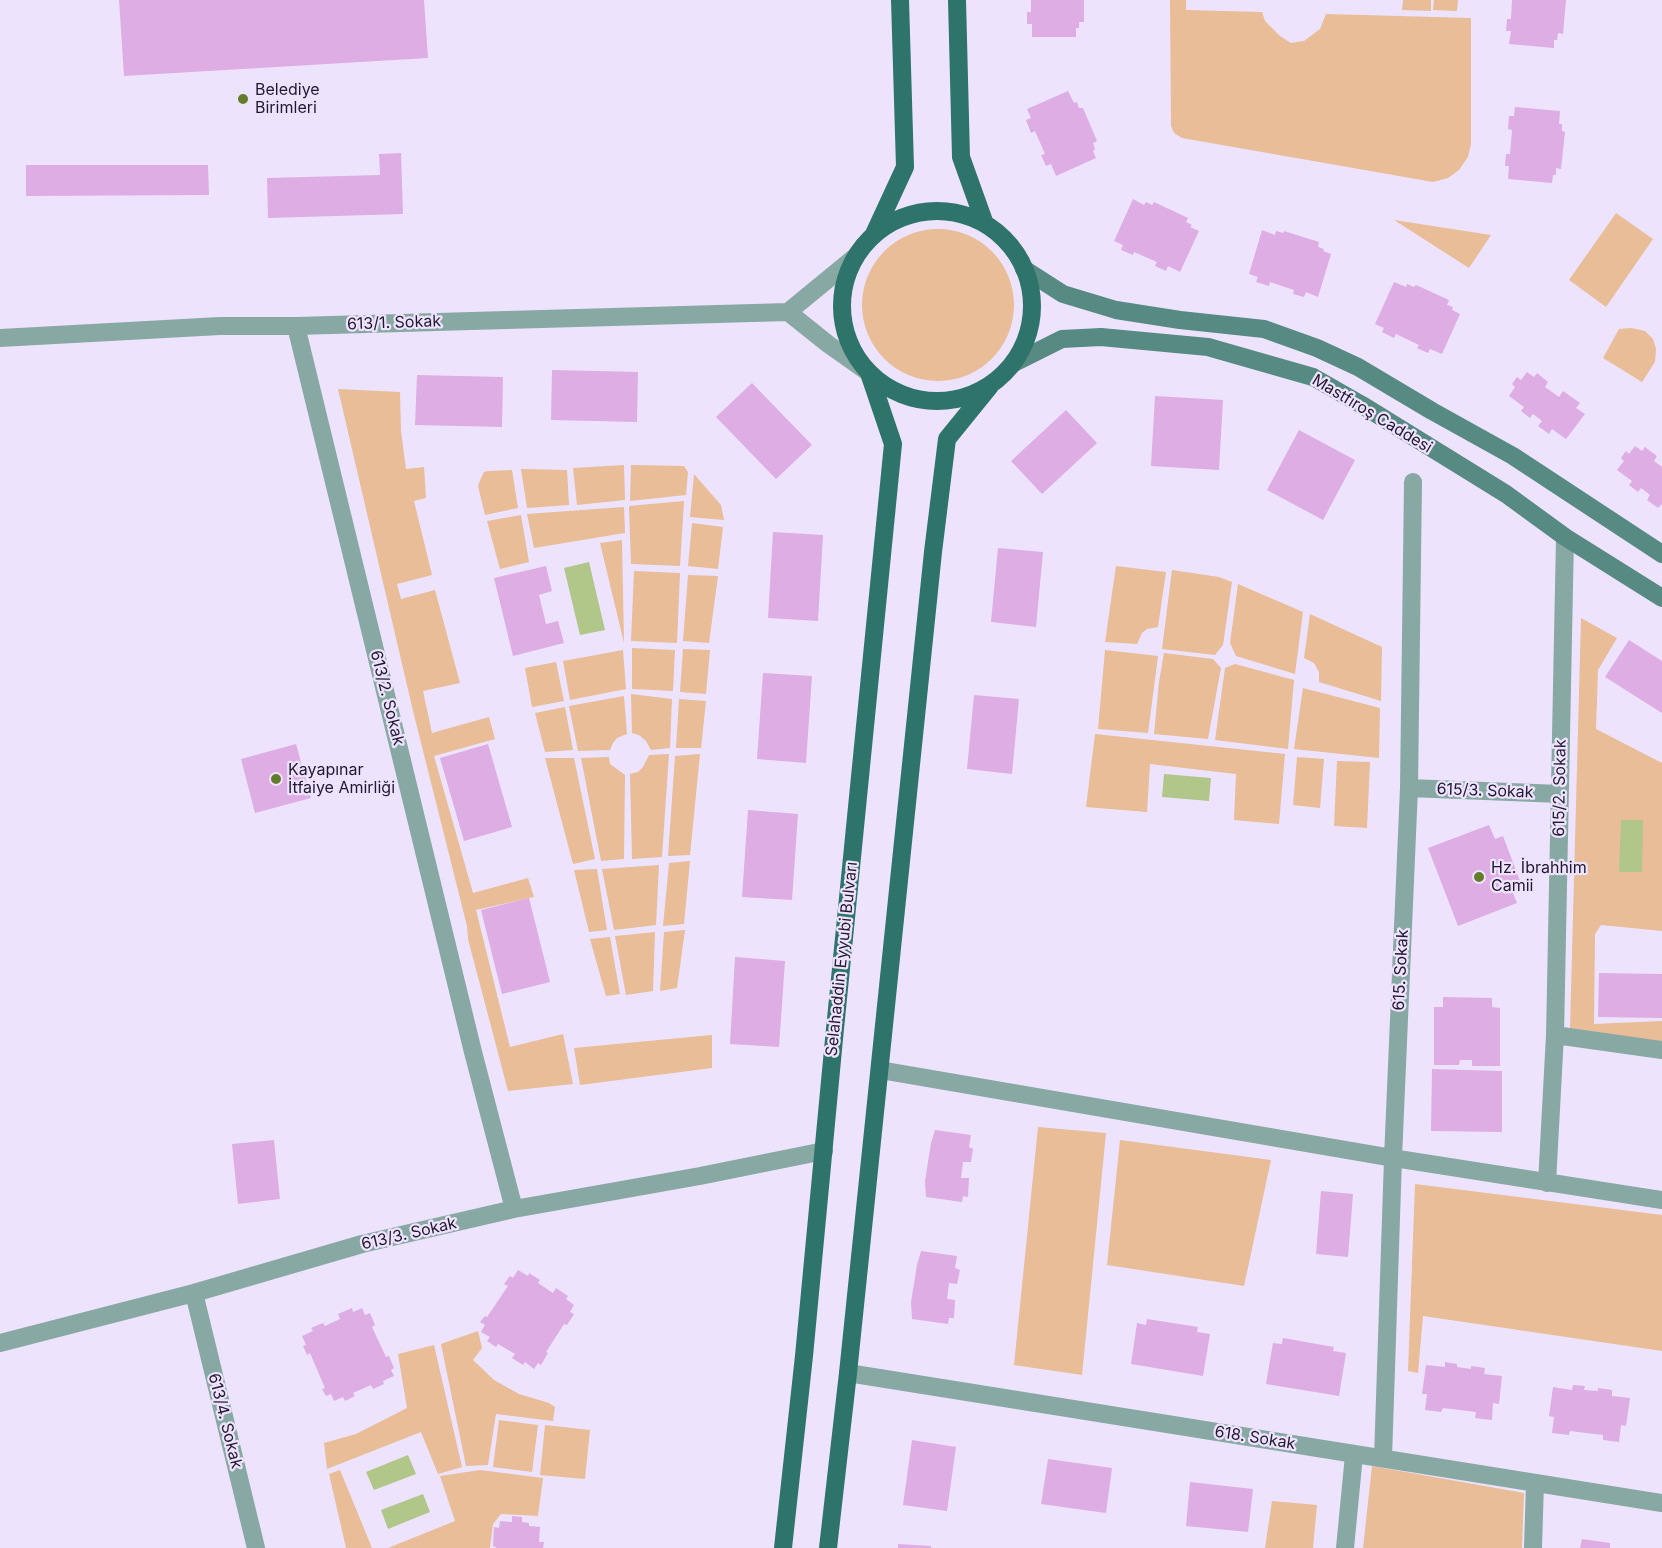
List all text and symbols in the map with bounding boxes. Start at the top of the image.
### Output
place label: Belediye Birimleri [255,80,320,118]
marker: Belediye Birimleri [236,92,250,106]
street label: 613/1. Sokak [347,312,441,334]
street label: Mastfıroş Caddesi [1308,371,1436,457]
street label: 613/2. Sokak [366,648,408,748]
street label: 615/2. Sokak [1550,739,1570,837]
place label: Kayapınar İtfaiye Amirliği [288,760,395,798]
marker: Kayapınar İtfaiye Amirliği [269,772,283,786]
street label: 615/3. Sokak [1436,780,1534,802]
place label: Hz. İbrahhim Camii [1491,858,1587,896]
street label: Selahaddin Eyyubi Bulvarı [822,861,862,1057]
marker: Hz. İbrahhim Camii [1472,870,1486,884]
street label: 615. Sokak [1389,929,1413,1011]
street label: 613/3. Sokak [360,1214,458,1254]
street label: 613/4. Sokak [204,1371,246,1471]
street label: 618. Sokak [1213,1422,1297,1454]

